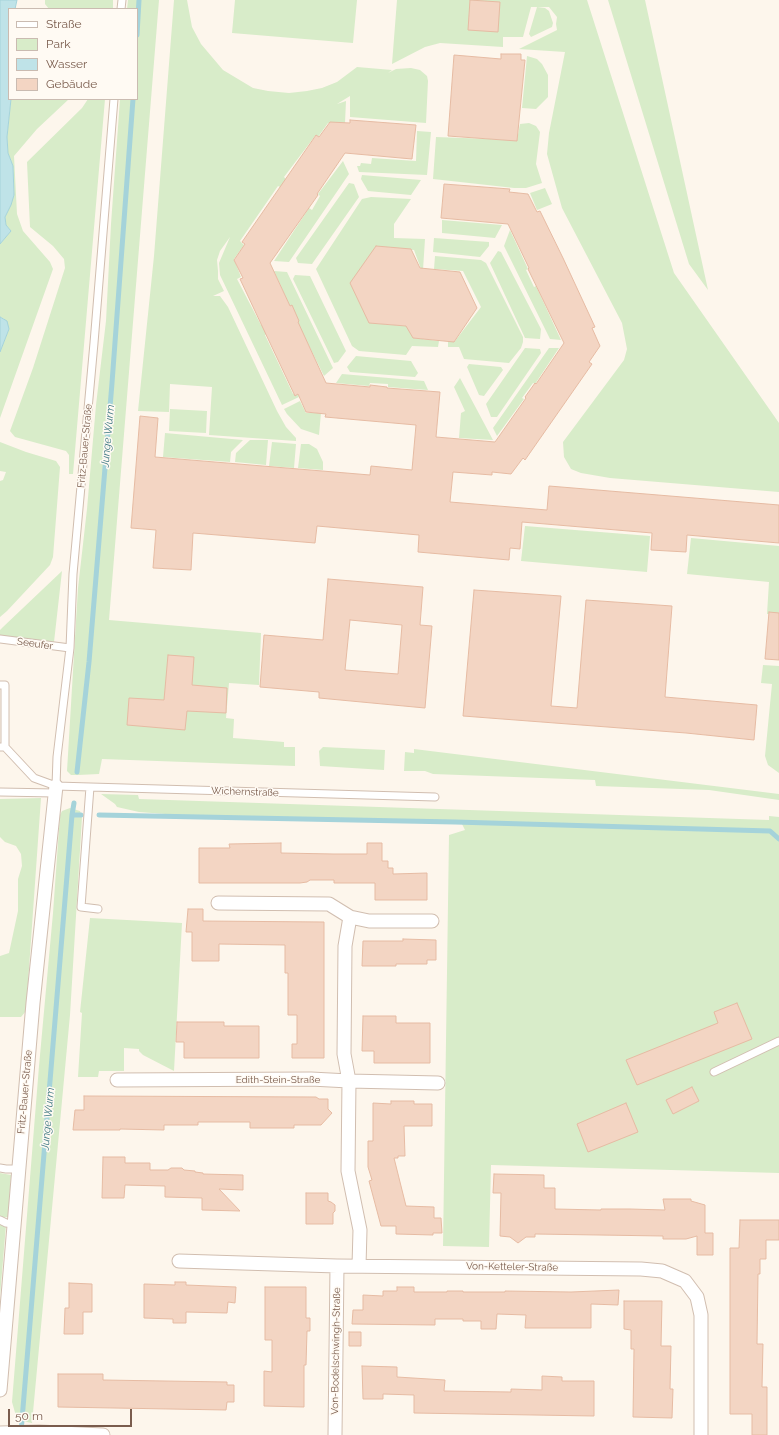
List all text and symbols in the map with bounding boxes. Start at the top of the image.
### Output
legend [8,8,138,100]
text: Straße [46,17,82,31]
text: Park [46,37,71,51]
text: Wasser [46,57,87,71]
text: Gebäude [46,77,97,91]
street label: Fritz-Bauer-Straße [75,403,95,489]
water label: Junge Wurm [99,404,117,468]
street label: Seeufer [16,636,54,652]
street label: Wichernstraße [211,785,279,799]
street label: Fritz-Bauer-Straße [15,1049,35,1135]
street label: Edith-Stein-Straße [236,1074,320,1086]
water label: Junge Wurm [39,1087,57,1151]
street label: Von-Ketteler-Straße [466,1260,558,1274]
street label: Von-Bodelschwingh-Straße [329,1287,343,1415]
scale bar [10,1401,134,1427]
text: 50 m [15,1409,43,1423]

